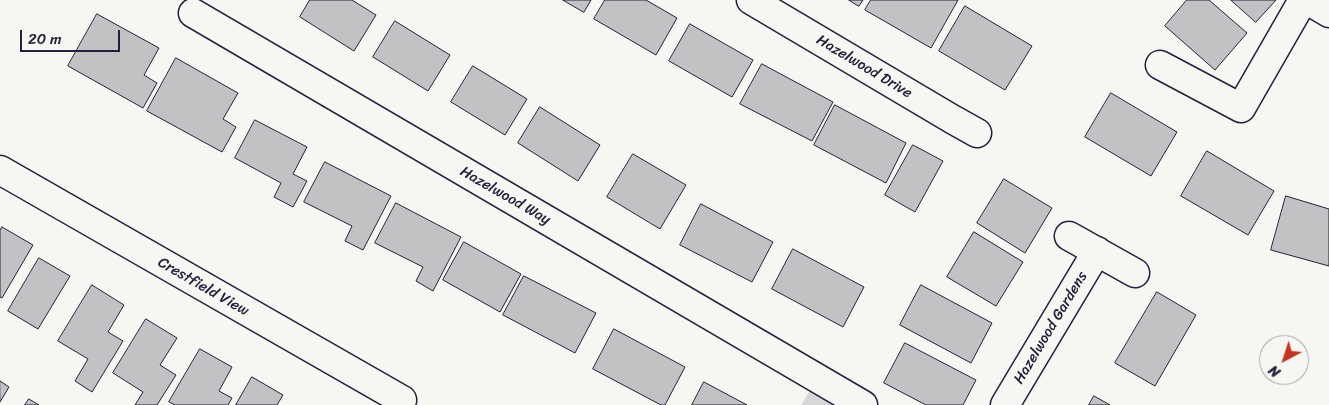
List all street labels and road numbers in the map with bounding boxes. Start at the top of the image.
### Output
street label: Hazelwood Drive [813,31,915,103]
street label: Hazelwood Way [457,163,553,229]
street label: Crestfield View [154,254,252,320]
street label: Hazelwood Gardens [1010,268,1092,388]

